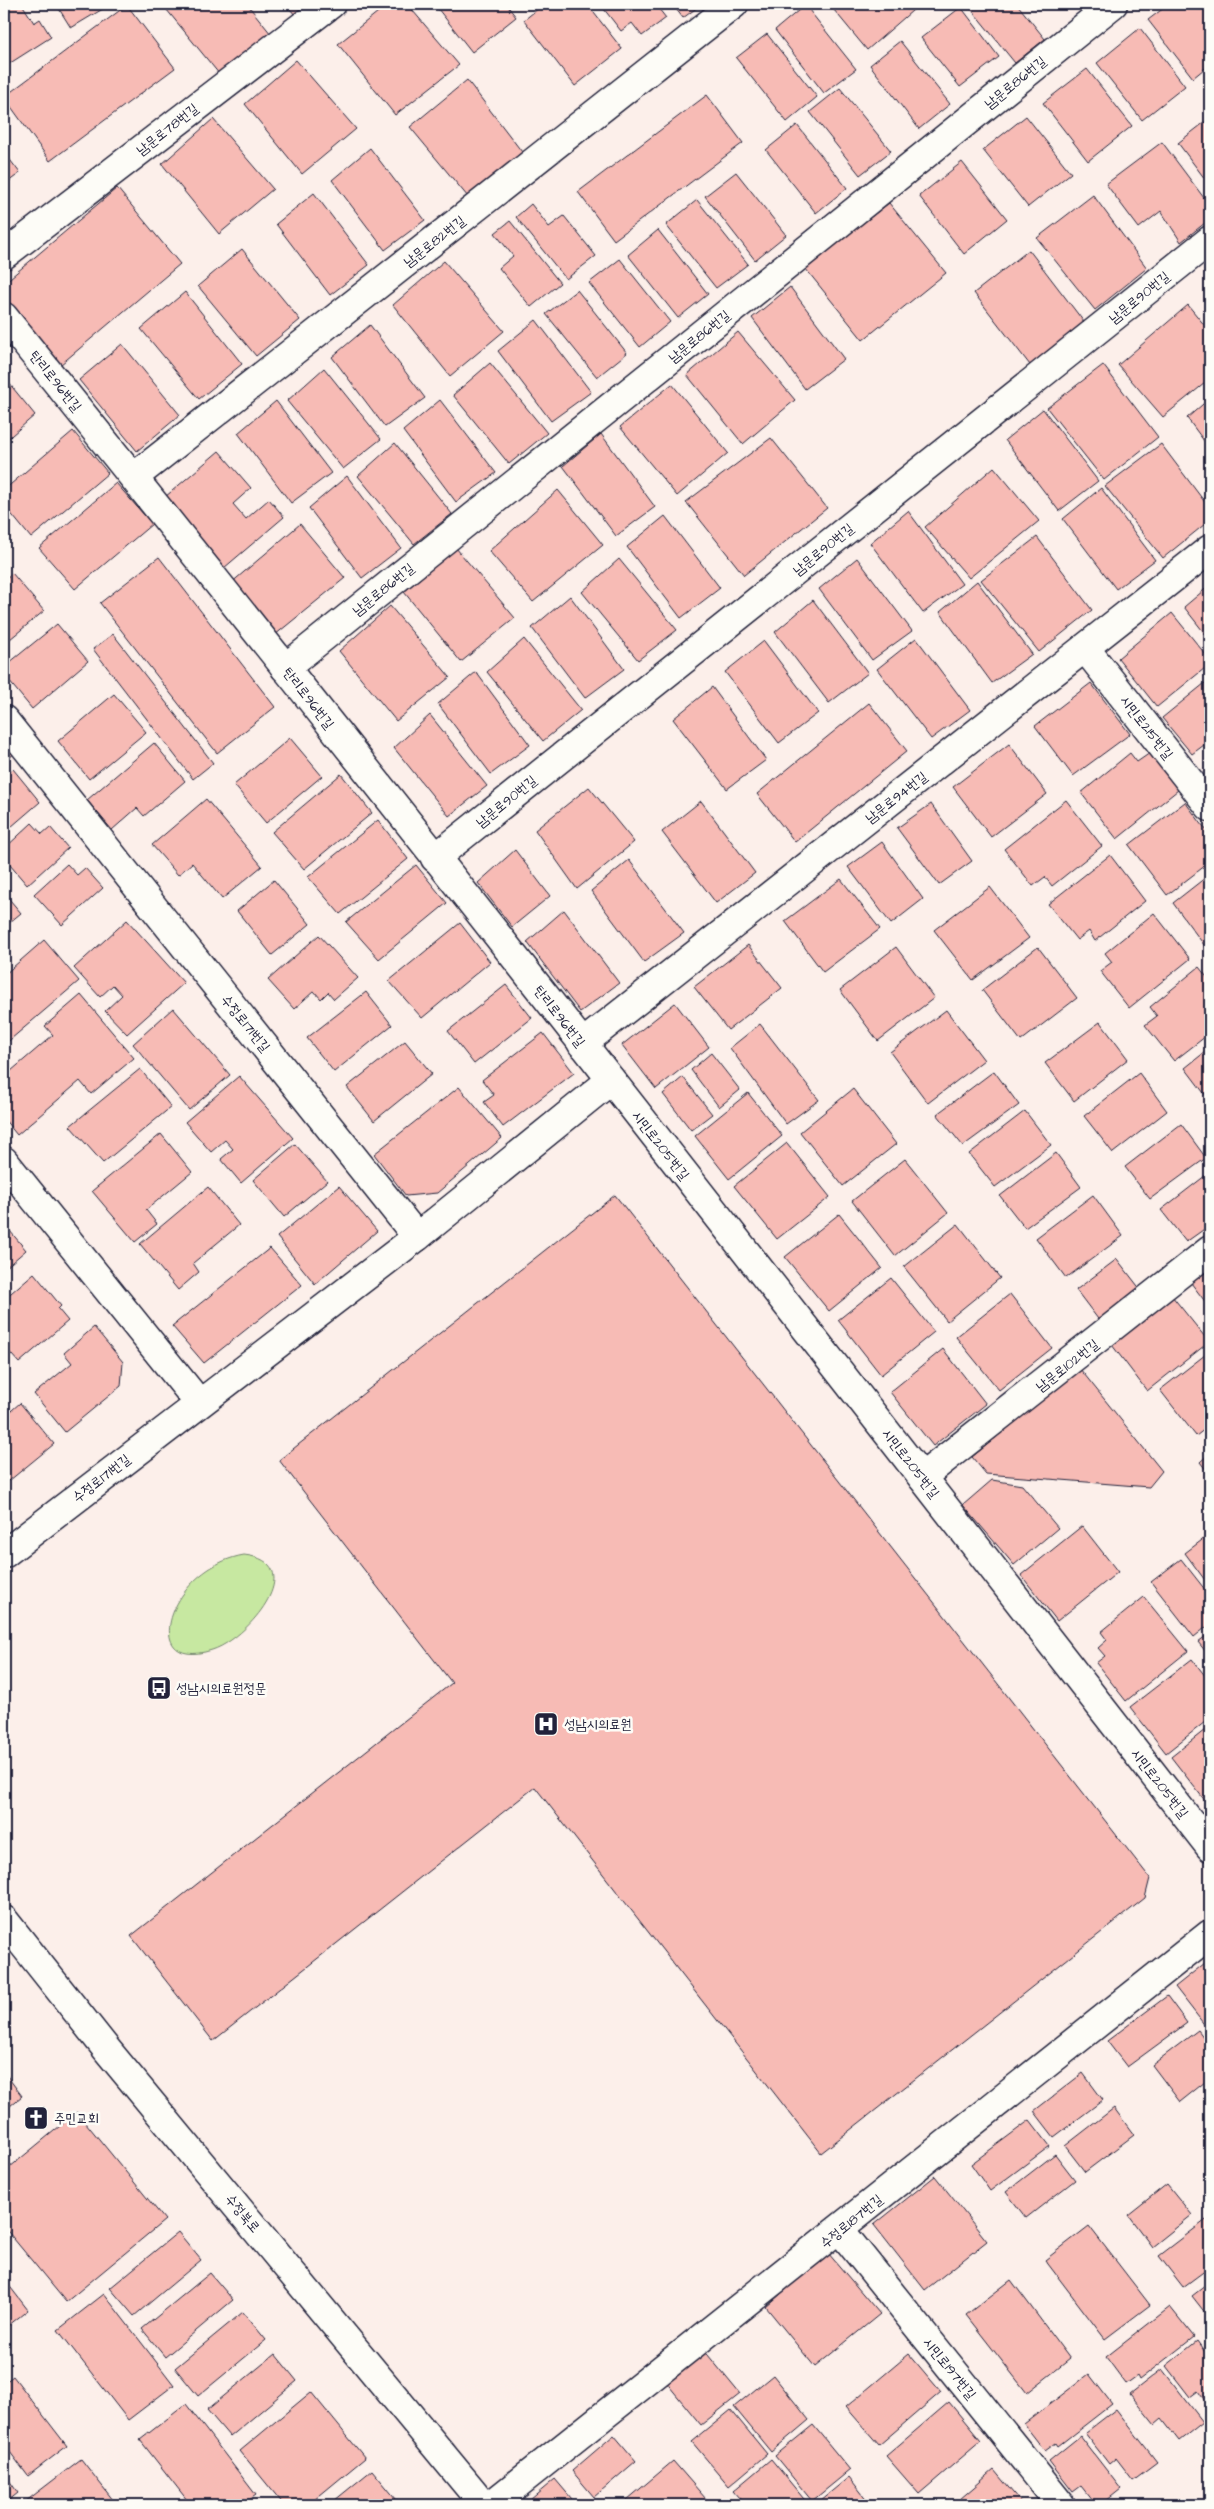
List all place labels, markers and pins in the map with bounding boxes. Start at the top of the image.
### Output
bus stop icon: 성남시의료원정문 [146,1675,172,1701]
place label: 성남시의료원정문 [176,1679,266,1699]
hospital icon: 성남시의료원 [533,1711,559,1737]
place label: 성남시의료원 [564,1715,632,1735]
church icon: 주민교회 [23,2105,49,2131]
place label: 주민교회 [54,2109,99,2129]

